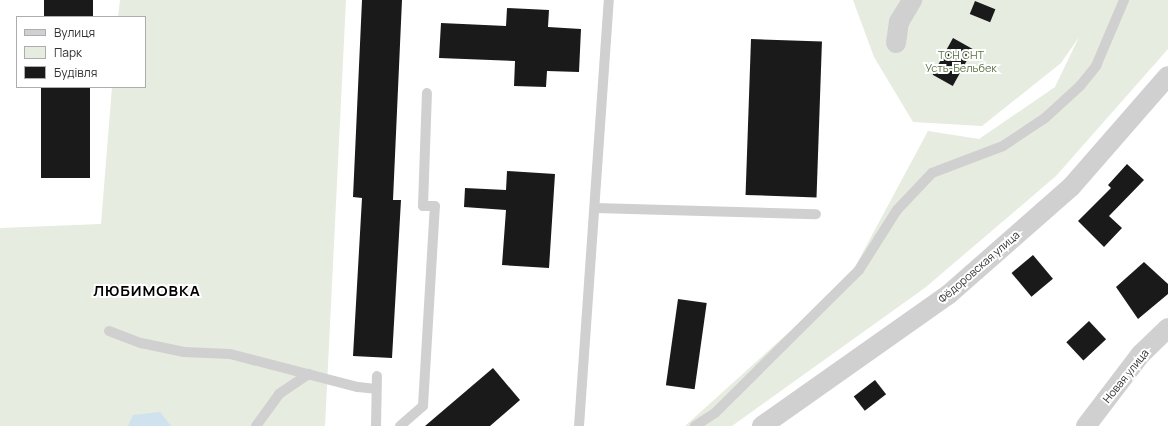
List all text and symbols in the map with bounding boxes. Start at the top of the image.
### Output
legend [16,16,146,88]
text: Вулиця [54,24,95,41]
text: Парк [54,44,82,61]
park label: ТСН СНТ Усть-Бельбек [925,49,997,75]
text: Будівля [54,64,97,81]
street label: Фёдоровская улица [936,228,1022,306]
district label: ЛЮБИМОВКА [93,282,201,300]
street label: Новая улица [1100,346,1152,406]

